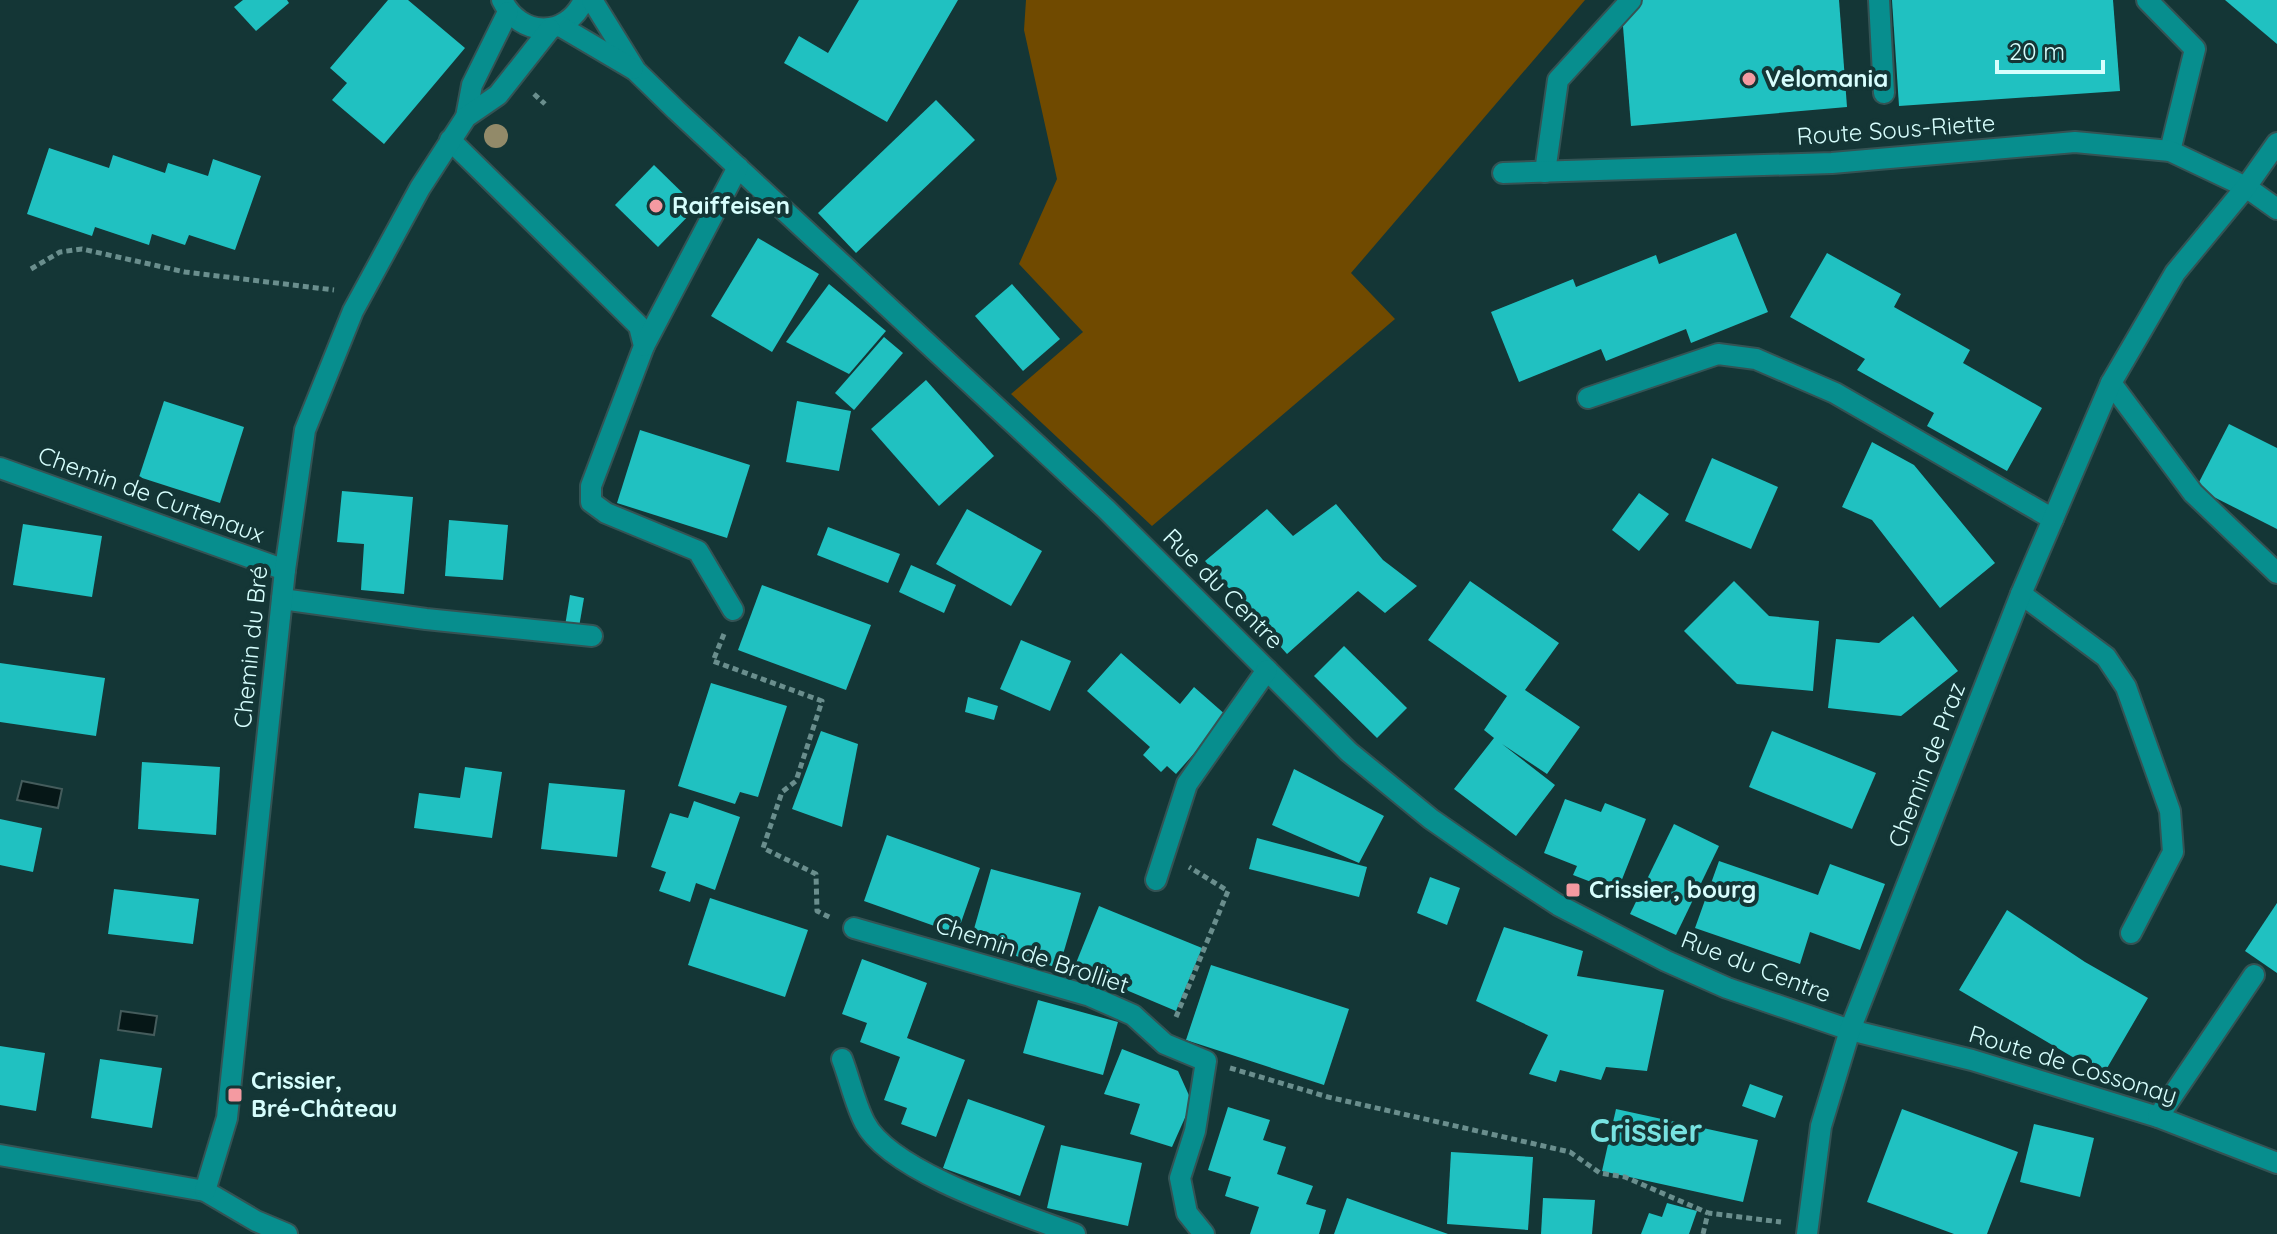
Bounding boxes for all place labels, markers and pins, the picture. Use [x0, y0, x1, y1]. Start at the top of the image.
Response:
place label: Velomania [1765, 63, 1888, 93]
marker: Velomania [1740, 70, 1758, 88]
place label: Raiffeisen [672, 190, 790, 220]
marker: Raiffeisen [647, 197, 665, 215]
place label: Crissier, bourg [1589, 874, 1756, 904]
marker: Crissier, bourg [1564, 881, 1582, 899]
place label: Crissier, Bré-Château [251, 1065, 397, 1123]
marker: Crissier, Bré-Château [226, 1086, 244, 1104]

